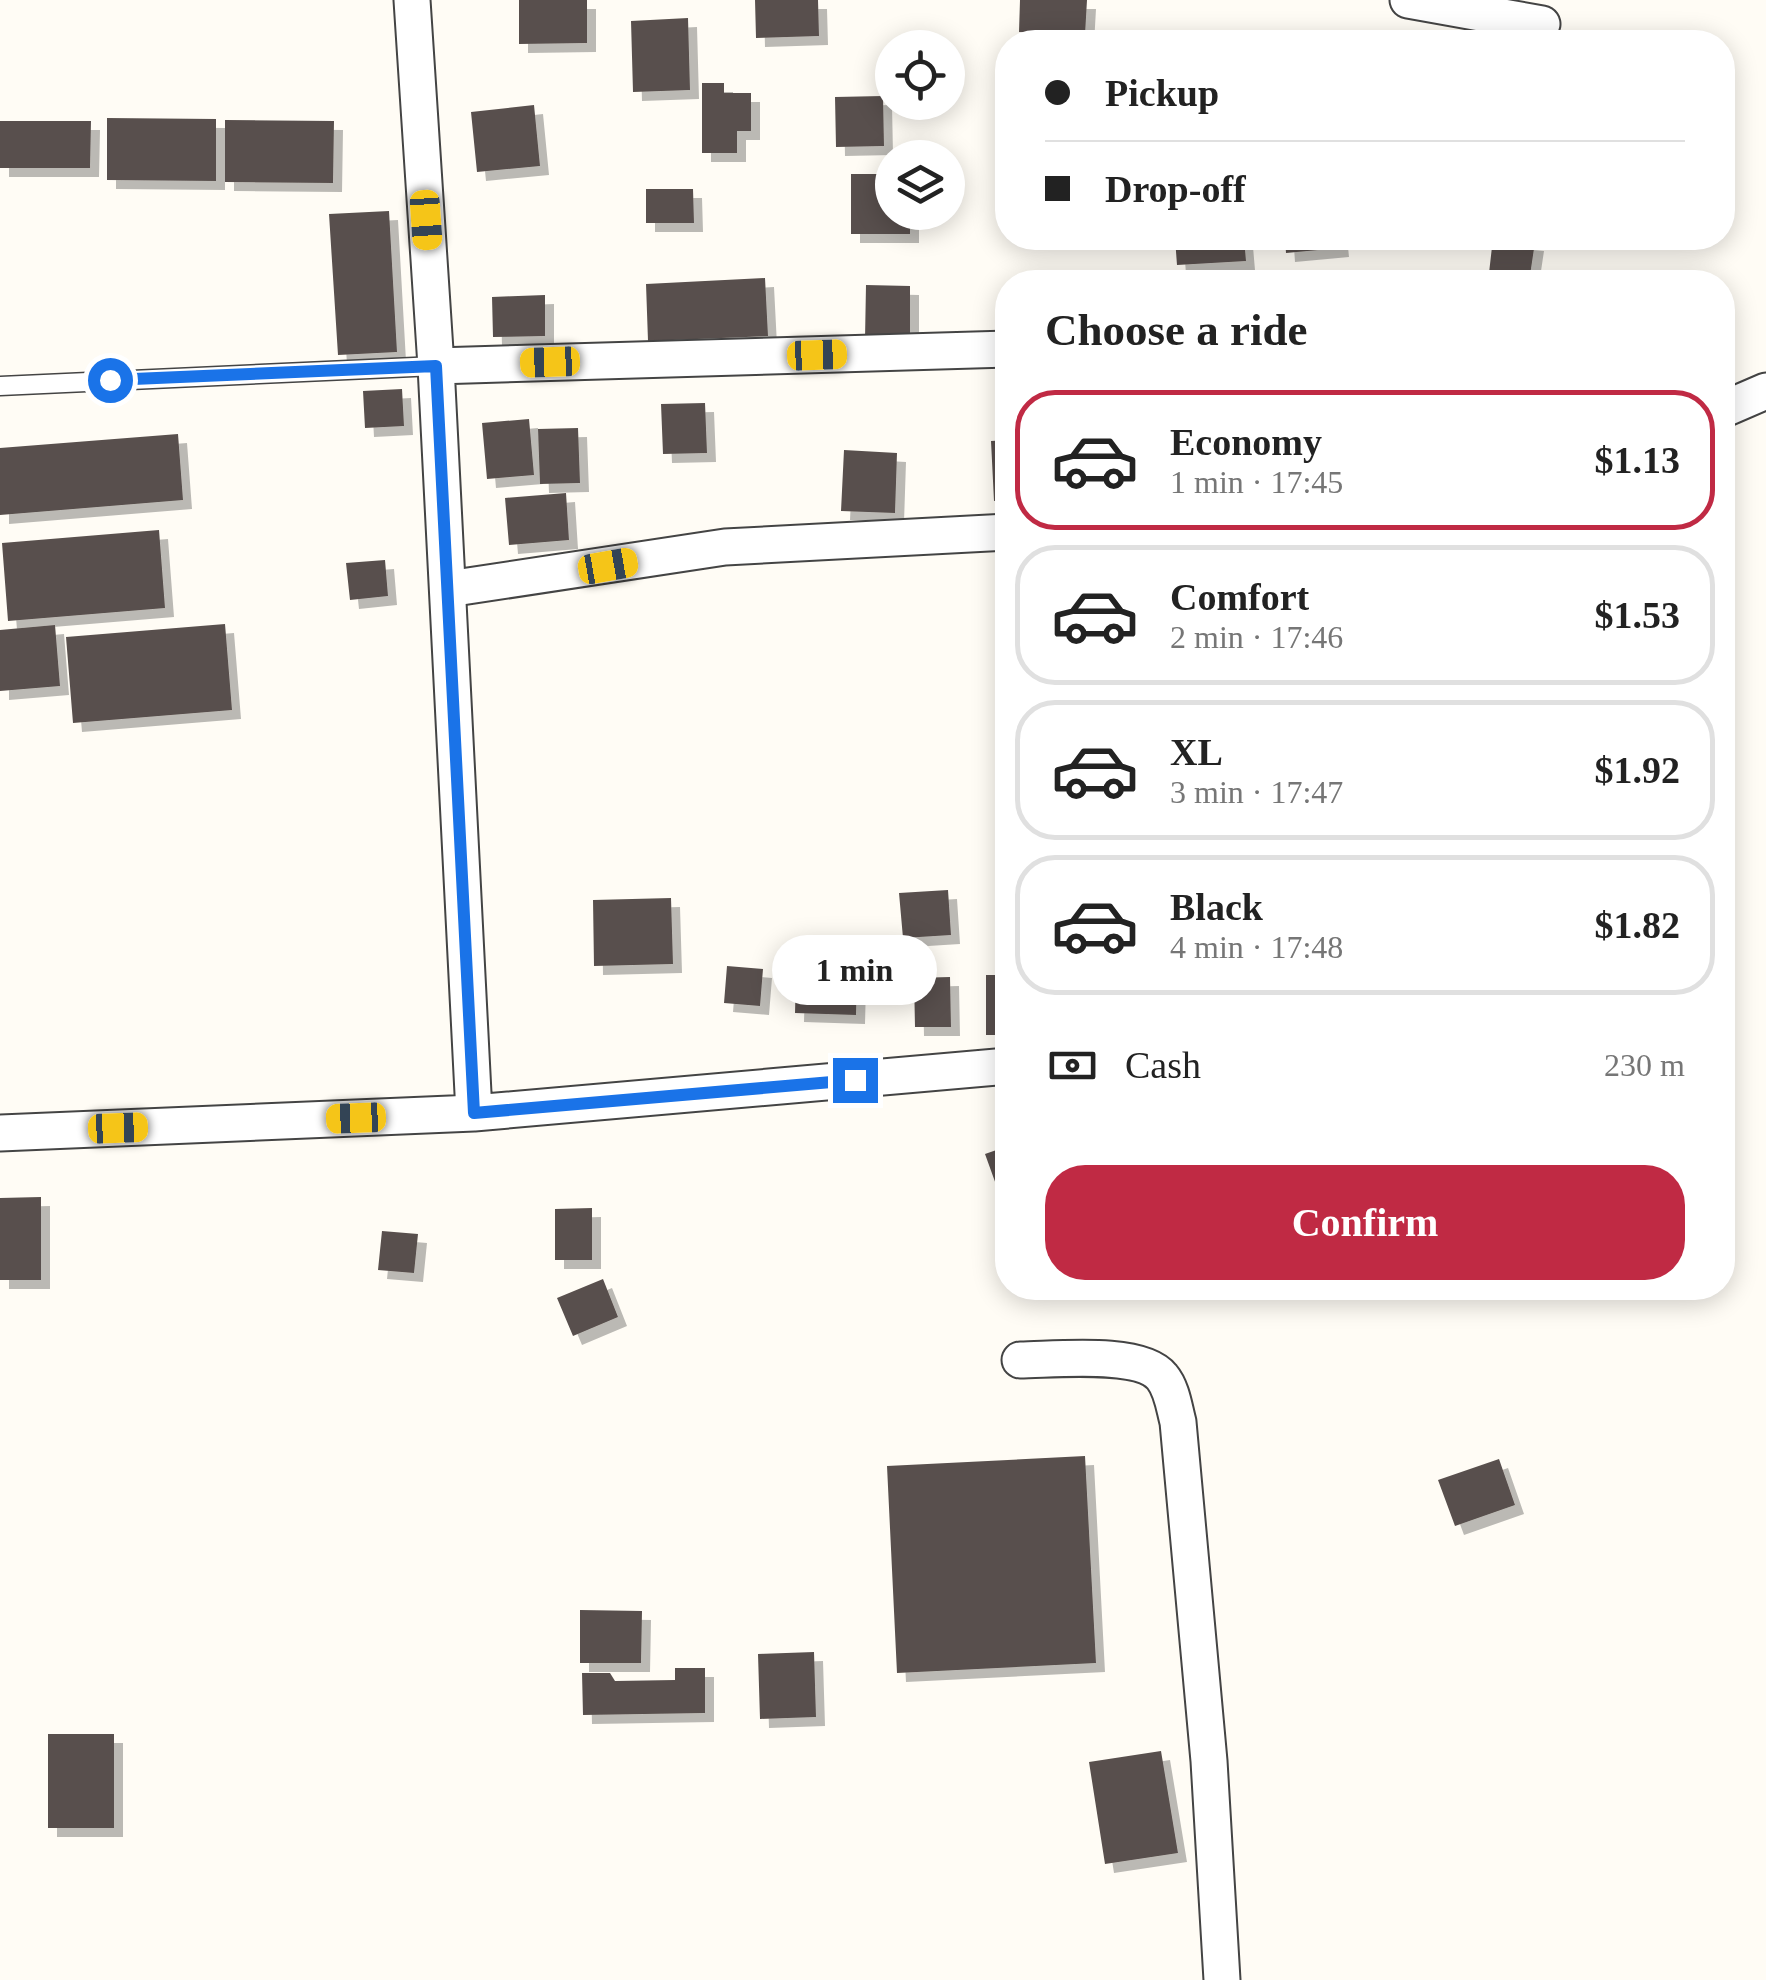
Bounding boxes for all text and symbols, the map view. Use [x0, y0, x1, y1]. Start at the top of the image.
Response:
map controls [875, 30, 965, 230]
button: locate [875, 30, 965, 120]
text: Pickup [1105, 72, 1219, 114]
button: layers [875, 140, 965, 230]
text: Drop-off [1105, 168, 1246, 210]
car [409, 189, 443, 251]
text: Choose a ride [1045, 305, 1308, 355]
car [786, 339, 848, 371]
car [519, 346, 581, 378]
route start [88, 358, 133, 403]
icon: car [1050, 415, 1140, 505]
text: Economy [1170, 421, 1322, 463]
text: $1.13 [1595, 439, 1680, 481]
text: 1 min · 17:45 [1170, 464, 1343, 500]
car [576, 546, 640, 586]
icon: car [1050, 570, 1140, 660]
text: Comfort [1170, 576, 1309, 618]
text: $1.53 [1595, 594, 1680, 636]
text: 2 min · 17:46 [1170, 619, 1343, 655]
icon: car [1050, 725, 1140, 815]
text: XL [1170, 731, 1223, 773]
text: $1.92 [1595, 749, 1680, 791]
text: 3 min · 17:47 [1170, 774, 1343, 810]
icon: car [1050, 880, 1140, 970]
text: Black [1170, 886, 1263, 928]
text: $1.82 [1595, 904, 1680, 946]
text: 4 min · 17:48 [1170, 929, 1343, 965]
callout: 1 min [772, 935, 938, 1005]
text: 1 min [816, 952, 893, 988]
icon: cash [1045, 1038, 1100, 1093]
text: Cash [1125, 1044, 1201, 1086]
text: 230 m [1604, 1047, 1685, 1083]
route end [833, 1058, 878, 1103]
car [325, 1102, 387, 1134]
car [87, 1112, 149, 1144]
button: Confirm [1045, 1165, 1685, 1280]

